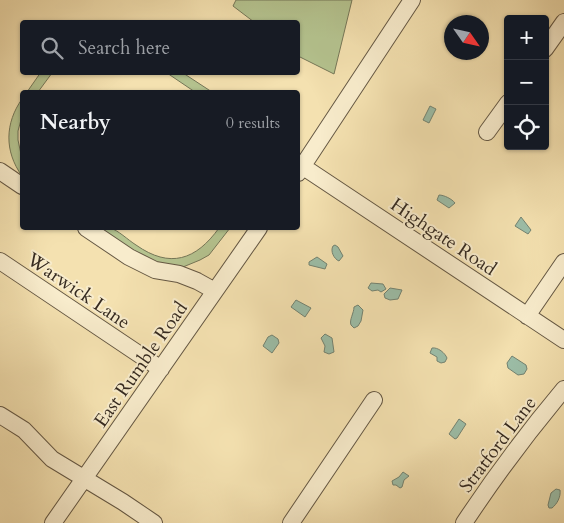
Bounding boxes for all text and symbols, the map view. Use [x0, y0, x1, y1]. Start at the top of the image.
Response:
north arrow [444, 15, 489, 60]
map controls [504, 15, 549, 150]
button: + [504, 15, 549, 60]
search box [20, 20, 300, 75]
icon: search [38, 34, 66, 62]
text: Search here [78, 35, 170, 61]
button: − [504, 60, 549, 105]
button: locate [504, 105, 549, 150]
text: Nearby [40, 108, 111, 137]
text: 0 results [226, 112, 280, 134]
street label: Highgate Road [385, 192, 502, 282]
street label: Warwick Lane [21, 246, 135, 335]
street label: East Rumble Road [88, 297, 194, 432]
street label: Stratford Lane [453, 391, 542, 498]

